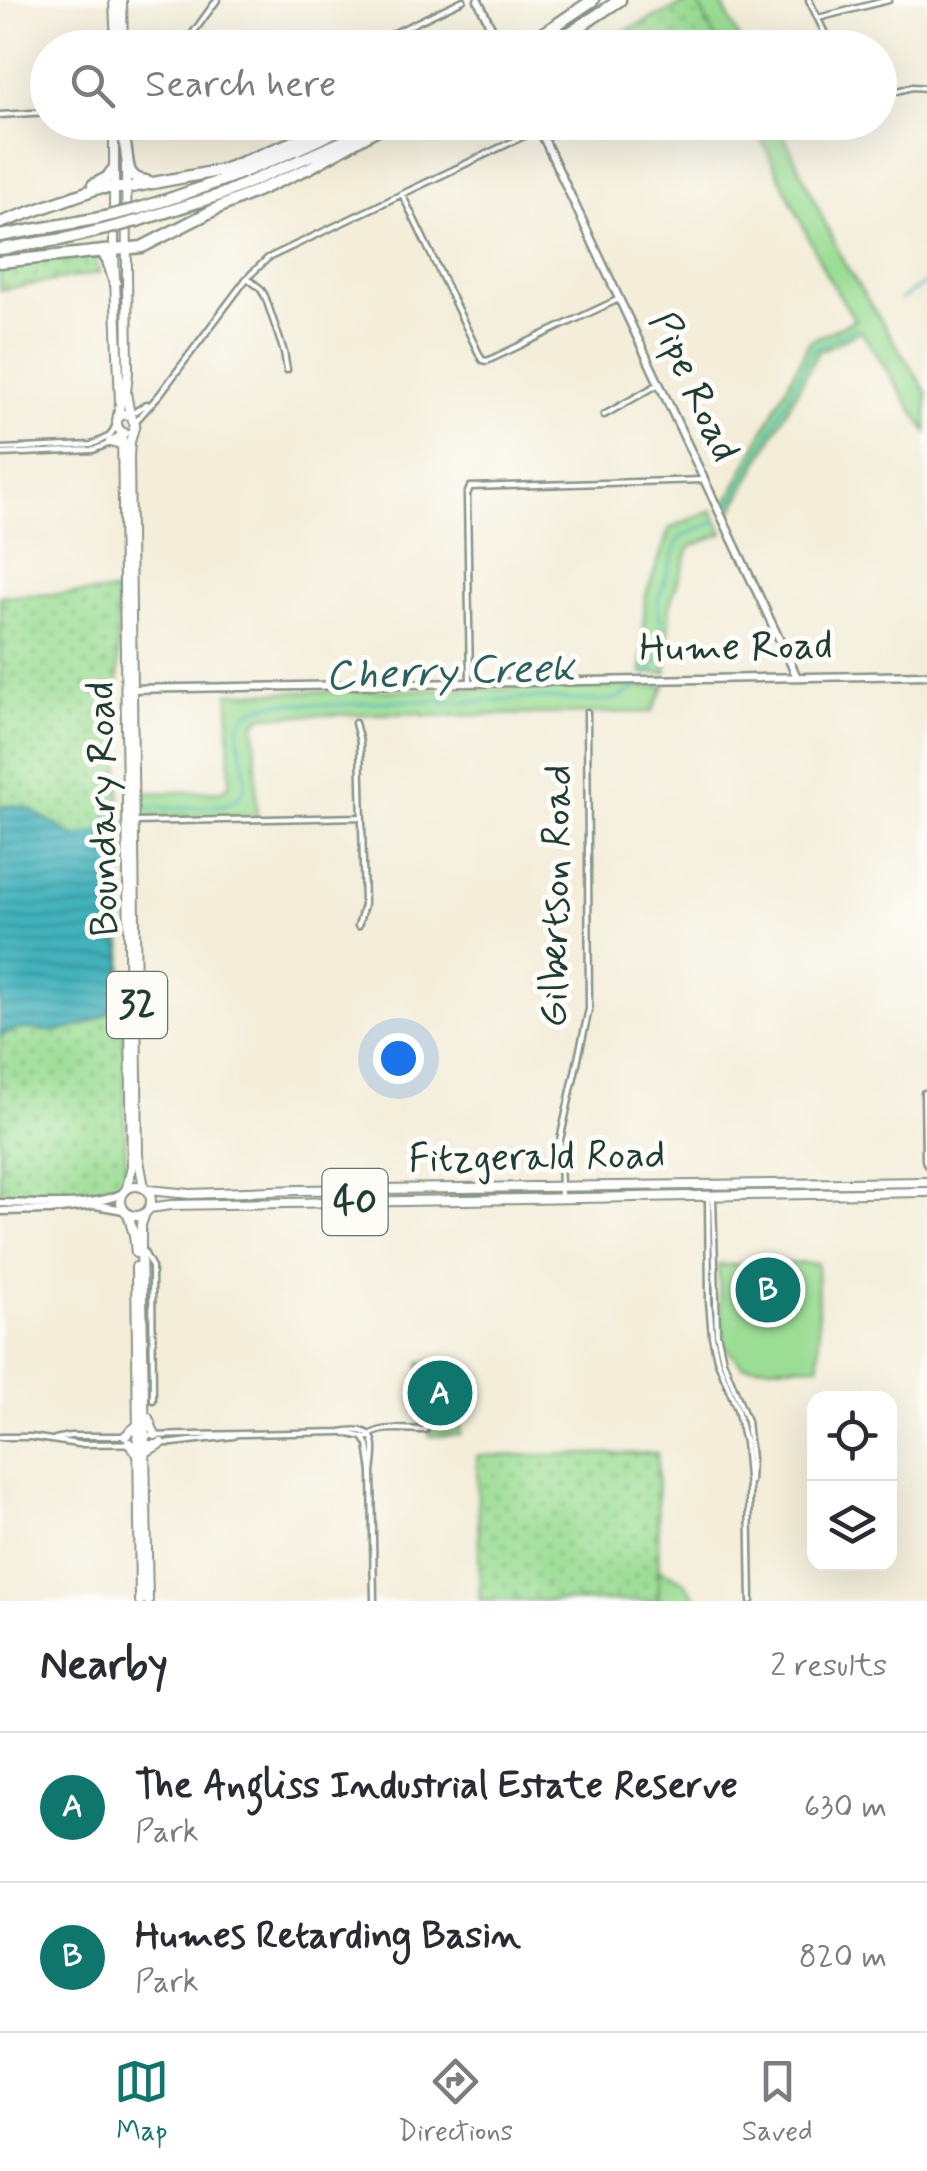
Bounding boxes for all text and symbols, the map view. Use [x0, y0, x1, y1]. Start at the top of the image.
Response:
search box [30, 30, 897, 140]
icon: search [65, 58, 120, 113]
text: Search here [145, 61, 336, 110]
street label: Pipe Road [636, 304, 750, 470]
street label: Hume Road [639, 620, 833, 676]
water label: Cherry Creek [324, 641, 578, 705]
street label: Boundary Road [76, 681, 132, 937]
street label: Gilbertson Road [529, 764, 585, 1028]
road number: 32 [107, 972, 167, 1038]
your location [373, 1033, 424, 1084]
street label: Fitzgerald Road [408, 1130, 666, 1186]
road number: 40 [322, 1169, 388, 1235]
pin: B [736, 1252, 800, 1328]
pin: A [408, 1356, 472, 1430]
map controls [807, 1391, 897, 1571]
button: locate [807, 1391, 897, 1481]
button: layers [807, 1481, 897, 1571]
text: Nearby [40, 1639, 168, 1694]
text: 2 results [770, 1645, 887, 1687]
text: The Angliss Industrial Estate Reserve [135, 1762, 738, 1811]
text: A [62, 1786, 83, 1828]
text: 630 m [804, 1786, 887, 1828]
text: Park [135, 1811, 199, 1853]
text: Humes Retarding Basin [135, 1912, 521, 1961]
text: B [62, 1936, 83, 1978]
text: 820 m [799, 1936, 887, 1978]
text: Park [135, 1961, 199, 2003]
tab: Map [114, 2054, 169, 2151]
tab: Directions [398, 2054, 513, 2151]
tab: Saved [742, 2054, 813, 2151]

